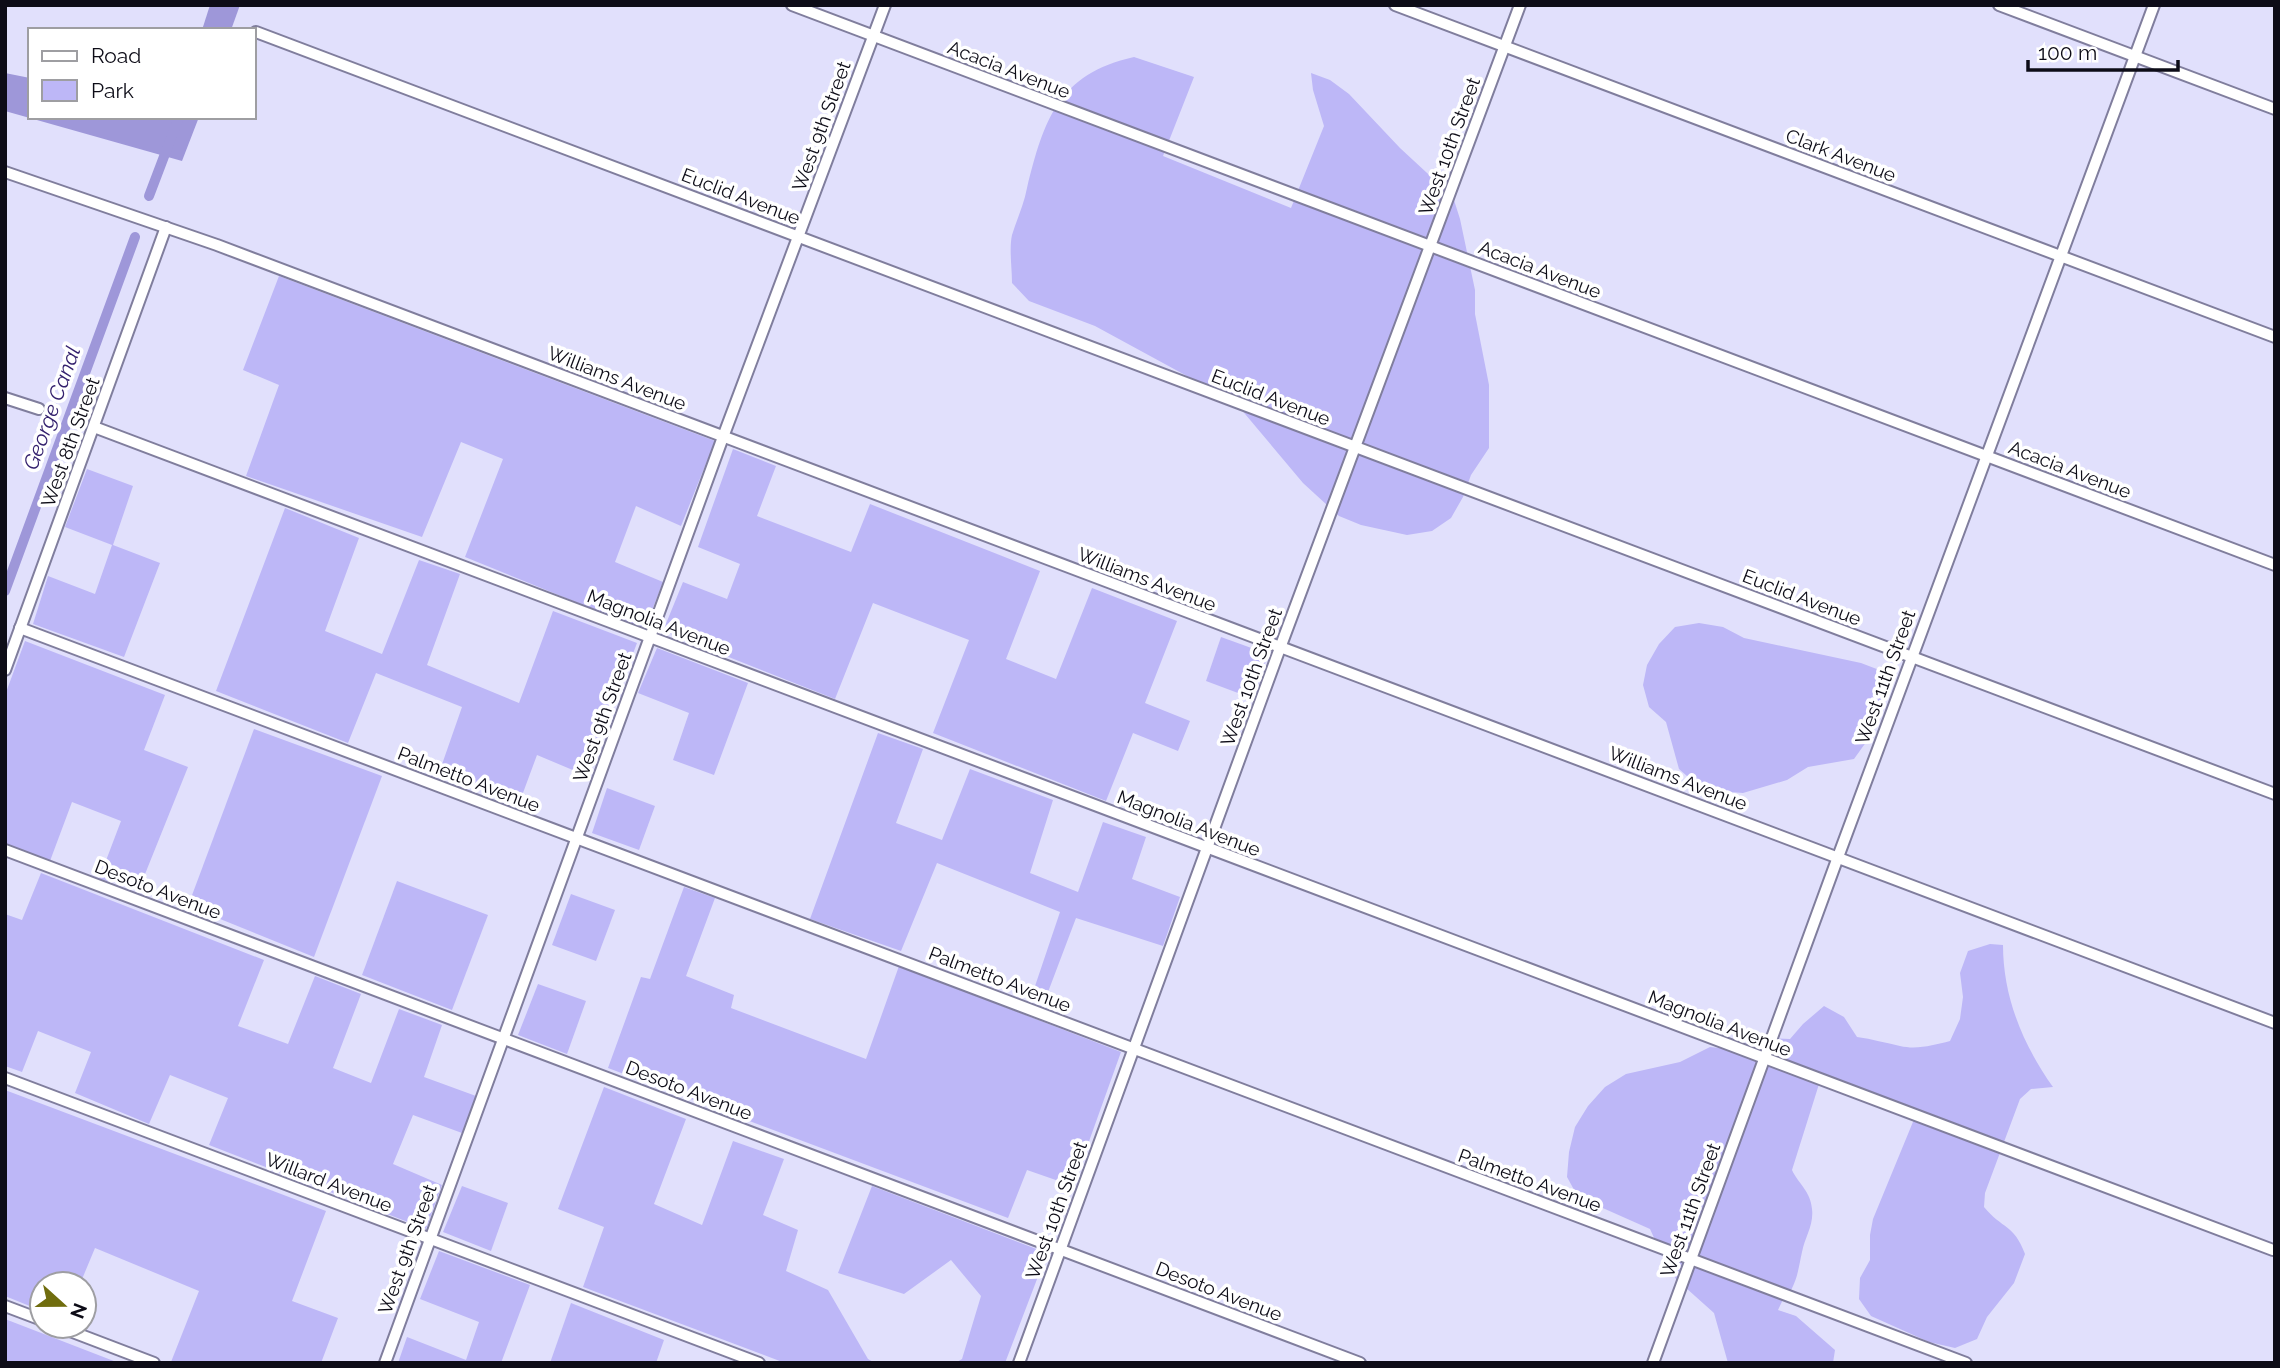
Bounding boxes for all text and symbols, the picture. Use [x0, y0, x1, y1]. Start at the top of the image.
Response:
legend [28, 28, 256, 119]
scale bar [2028, 28, 2178, 72]
street label: Acacia Avenue [945, 36, 1073, 102]
text: 100 m [2038, 40, 2097, 65]
text: Road [91, 43, 141, 68]
street label: West 9th Street [787, 58, 855, 194]
street label: West 10th Street [1414, 74, 1484, 218]
text: Park [91, 78, 134, 103]
street label: Clark Avenue [1783, 124, 1899, 186]
street label: Euclid Avenue [679, 163, 803, 229]
street label: Acacia Avenue [1476, 236, 1604, 302]
street label: Williams Avenue [545, 341, 689, 415]
water label: George Canal [18, 343, 85, 473]
street label: Euclid Avenue [1209, 364, 1333, 430]
street label: West 8th Street [36, 374, 104, 510]
street label: Acacia Avenue [2006, 436, 2134, 502]
street label: Williams Avenue [1075, 542, 1219, 616]
street label: Euclid Avenue [1740, 564, 1864, 630]
street label: Magnolia Avenue [584, 585, 734, 659]
street label: West 10th Street [1216, 605, 1286, 749]
street label: West 11th Street [1850, 606, 1920, 747]
street label: West 9th Street [568, 649, 636, 785]
street label: Williams Avenue [1606, 741, 1750, 815]
street label: Palmetto Avenue [395, 742, 543, 816]
street label: Magnolia Avenue [1114, 786, 1264, 860]
street label: Desoto Avenue [92, 855, 224, 923]
street label: Palmetto Avenue [926, 942, 1074, 1016]
street label: Magnolia Avenue [1645, 986, 1795, 1060]
street label: Desoto Avenue [623, 1056, 755, 1124]
street label: West 10th Street [1021, 1138, 1091, 1282]
street label: West 11th Street [1655, 1139, 1725, 1280]
street label: Palmetto Avenue [1455, 1144, 1605, 1216]
street label: Willard Avenue [263, 1148, 395, 1216]
street label: West 9th Street [373, 1181, 441, 1317]
street label: Desoto Avenue [1153, 1257, 1285, 1325]
north arrow [28, 1270, 98, 1340]
text: N [66, 1300, 92, 1322]

